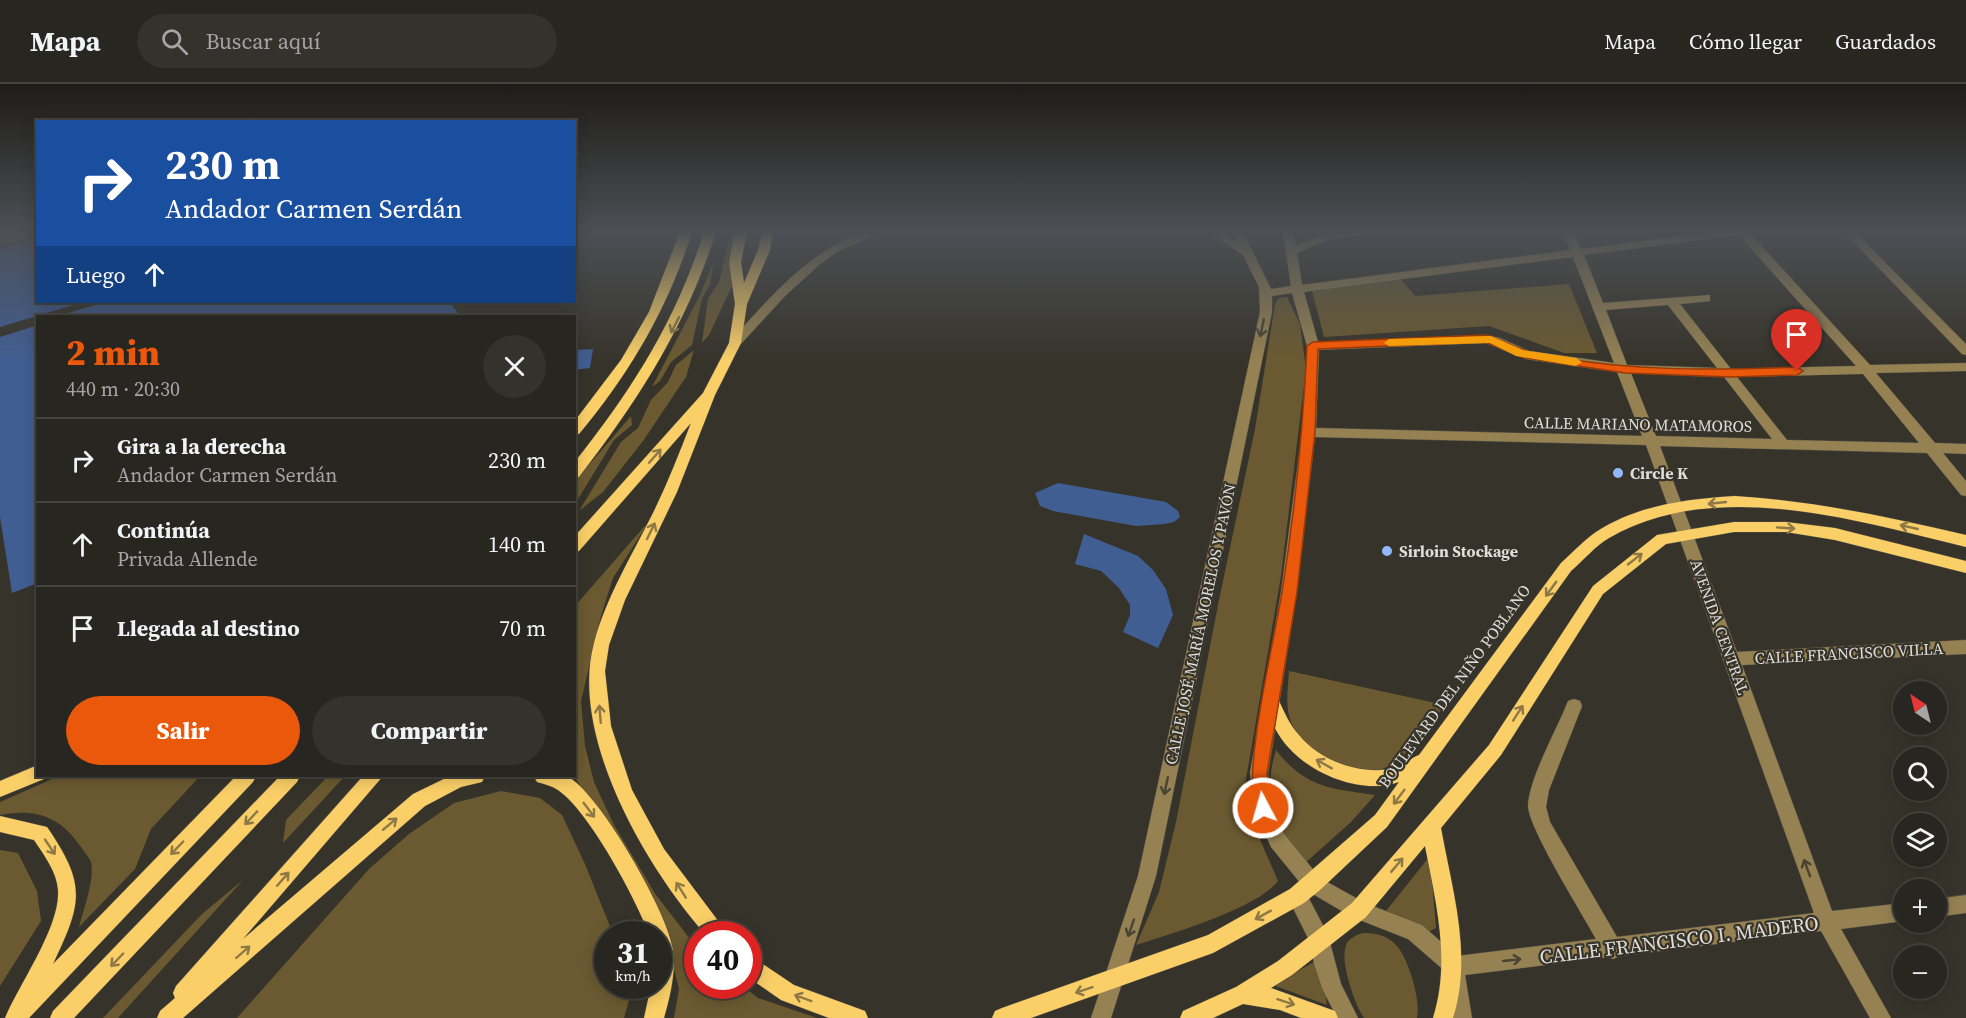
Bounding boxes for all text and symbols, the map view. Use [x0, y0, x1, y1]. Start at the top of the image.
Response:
search box [137, 14, 557, 68]
text: Mapa [30, 22, 101, 60]
icon: search [158, 25, 191, 58]
text: Buscar aquí [206, 26, 321, 56]
text: Mapa [1604, 27, 1656, 56]
text: Cómo llegar [1689, 27, 1802, 56]
text: Guardados [1835, 27, 1936, 56]
text: 230 m [165, 135, 280, 193]
icon: right [66, 144, 144, 222]
text: Andador Carmen Serdán [165, 190, 463, 227]
icon: ahead [138, 258, 171, 291]
text: Luego [66, 260, 126, 290]
pin [1771, 309, 1822, 371]
one-way arrow [669, 316, 680, 334]
one-way arrow [1256, 317, 1267, 337]
icon: arrive [1780, 318, 1813, 351]
text: 2 min [66, 328, 160, 377]
button: close [483, 335, 546, 398]
text: 440 m · 20:30 [66, 375, 180, 403]
street label: CALLE MARIANO MATAMOROS [1524, 411, 1752, 437]
text: Gira a la derecha [117, 431, 286, 461]
icon: right [66, 444, 99, 477]
text: 230 m [488, 445, 546, 475]
one-way arrow [648, 449, 662, 464]
text: Andador Carmen Serdán [117, 461, 337, 489]
place label: Circle K [1630, 462, 1689, 484]
marker: Circle K [1611, 466, 1625, 480]
street label: CALLE JOSÉ MARÍA MORELOS Y PAVÓN [1159, 481, 1241, 767]
one-way arrow [1707, 498, 1727, 509]
text: Continúa [117, 515, 210, 545]
one-way arrow [1900, 521, 1919, 533]
one-way arrow [646, 522, 658, 540]
one-way arrow [1776, 523, 1796, 534]
icon: ahead [66, 528, 99, 561]
text: 140 m [488, 529, 546, 559]
place label: Sirloin Stockage [1399, 540, 1518, 562]
marker: Sirloin Stockage [1380, 544, 1394, 558]
text: Privada Allende [117, 545, 258, 573]
one-way arrow [1627, 553, 1643, 566]
street label: AVENIDA CENTRAL [1685, 556, 1755, 698]
street label: BOULEVARD DEL NIÑO POBLANO [1373, 580, 1535, 792]
one-way arrow [1545, 580, 1557, 596]
icon: arrive [66, 612, 99, 645]
text: Llegada al destino [117, 613, 300, 643]
text: 70 m [499, 613, 546, 643]
street label: CALLE FRANCISCO VILLA [1754, 637, 1944, 669]
north arrow [1893, 681, 1947, 735]
map controls [1893, 681, 1947, 999]
button: Salir [66, 696, 300, 765]
button: Compartir [312, 696, 546, 765]
one-way arrow [594, 705, 605, 725]
one-way arrow [1512, 705, 1525, 722]
button: search [1893, 747, 1947, 801]
one-way arrow [1316, 758, 1333, 770]
one-way arrow [1160, 776, 1172, 795]
position arrow [1231, 776, 1295, 840]
one-way arrow [1393, 789, 1405, 805]
one-way arrow [582, 801, 595, 817]
one-way arrow [244, 810, 258, 825]
button: layers [1893, 813, 1947, 867]
one-way arrow [382, 817, 397, 831]
one-way arrow [43, 839, 56, 856]
one-way arrow [171, 840, 185, 855]
one-way arrow [1390, 857, 1403, 873]
one-way arrow [1801, 859, 1812, 877]
one-way arrow [276, 872, 290, 887]
button: + [1893, 879, 1947, 933]
one-way arrow [675, 881, 688, 898]
street label: CALLE FRANCISCO I. MADERO [1538, 909, 1820, 971]
one-way arrow [1255, 910, 1273, 921]
one-way arrow [1124, 918, 1135, 937]
speed limit sign: 40 [684, 921, 762, 999]
text: 31 [617, 932, 649, 973]
one-way arrow [235, 945, 250, 959]
button: − [1893, 945, 1947, 999]
one-way arrow [109, 952, 124, 967]
one-way arrow [1501, 954, 1521, 965]
text: km/h [615, 965, 651, 986]
one-way arrow [1075, 985, 1094, 996]
one-way arrow [794, 992, 813, 1003]
one-way arrow [1276, 998, 1295, 1009]

